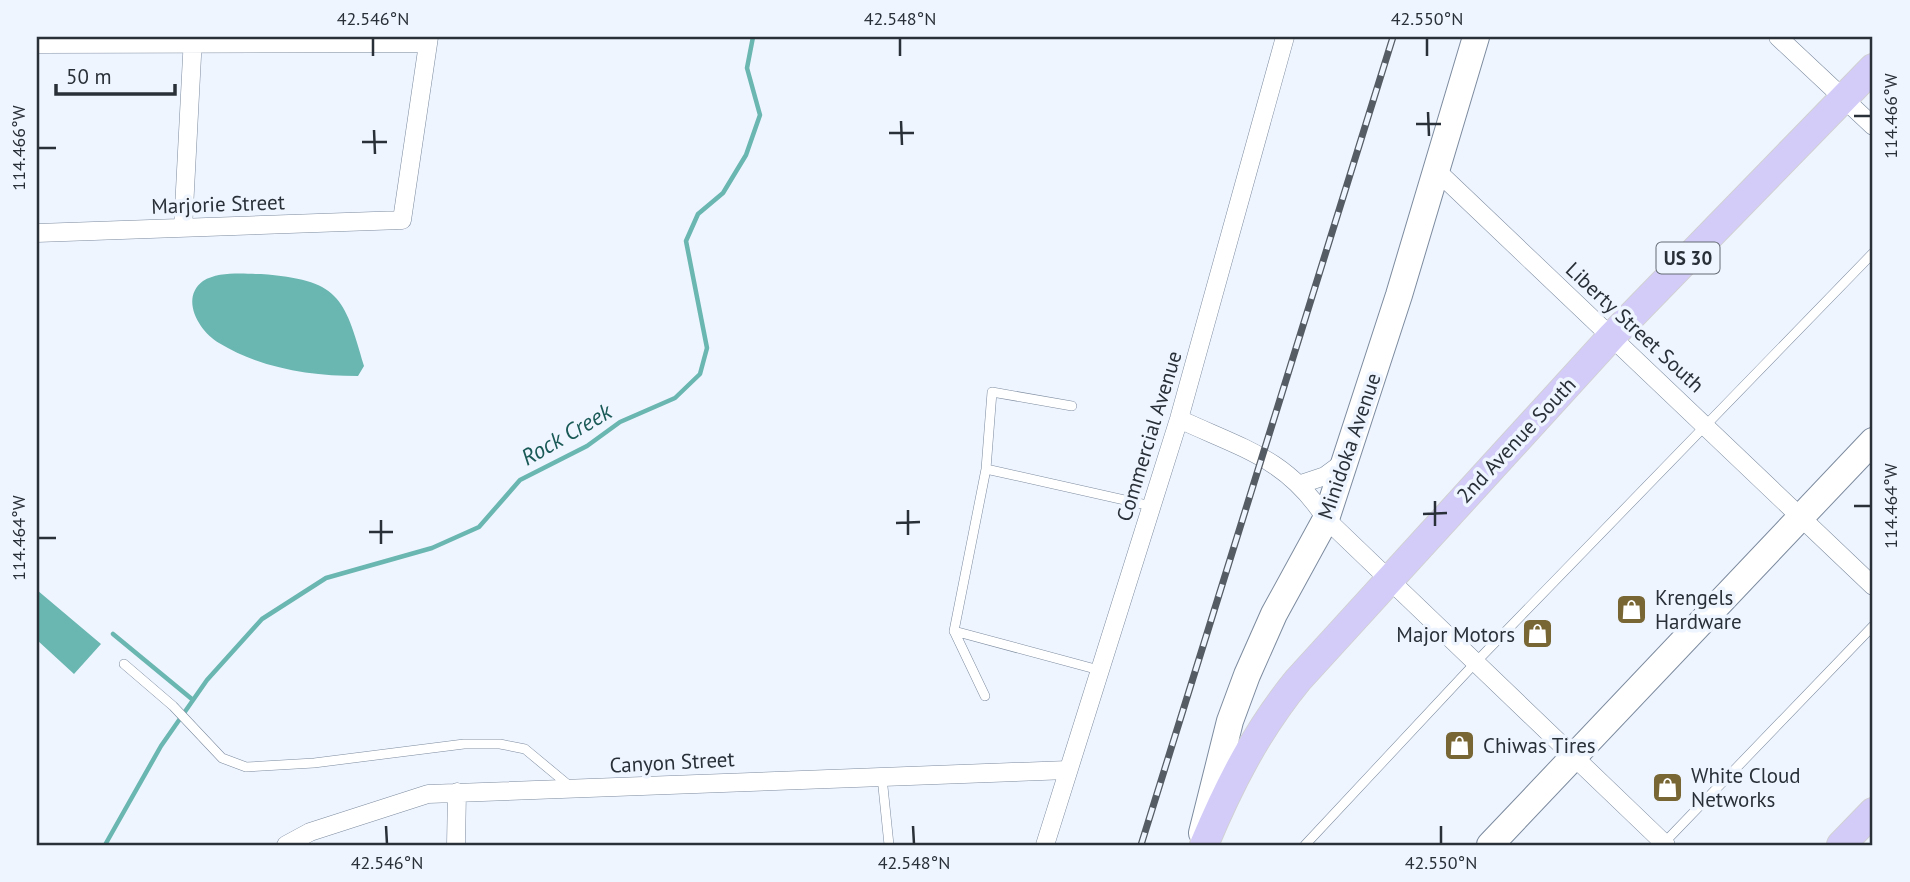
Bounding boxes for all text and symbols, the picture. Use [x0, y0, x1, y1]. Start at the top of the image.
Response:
text: 42.546°N [337, 7, 409, 30]
text: 42.548°N [864, 7, 936, 30]
text: 42.550°N [1391, 7, 1463, 30]
scale bar [56, 52, 175, 96]
text: 50 m [66, 63, 112, 90]
text: 114.466°W [1879, 73, 1902, 159]
text: 114.466°W [7, 105, 30, 191]
street label: Marjorie Street [151, 188, 285, 220]
road number: US 30 [1656, 242, 1720, 274]
street label: Liberty Street South [1560, 256, 1710, 398]
street label: Commercial Avenue [1110, 348, 1188, 524]
street label: Minidoka Avenue [1311, 369, 1387, 523]
street label: 2nd Avenue South [1451, 371, 1581, 509]
water label: Rock Creek [515, 396, 618, 472]
text: 114.464°W [1879, 463, 1902, 549]
text: 114.464°W [7, 495, 30, 581]
place label: Krengels Hardware [1655, 584, 1742, 635]
shop icon: Krengels Hardware [1615, 592, 1649, 626]
shop icon: Major Motors [1521, 617, 1555, 651]
place label: Major Motors [1396, 621, 1515, 648]
shop icon: Chiwas Tires [1443, 728, 1477, 762]
place label: Chiwas Tires [1483, 732, 1596, 759]
street label: Canyon Street [609, 745, 735, 779]
place label: White Cloud Networks [1691, 762, 1801, 813]
shop icon: White Cloud Networks [1651, 770, 1685, 804]
text: 42.546°N [351, 851, 423, 874]
text: 42.548°N [878, 851, 950, 874]
text: 42.550°N [1405, 851, 1477, 874]

